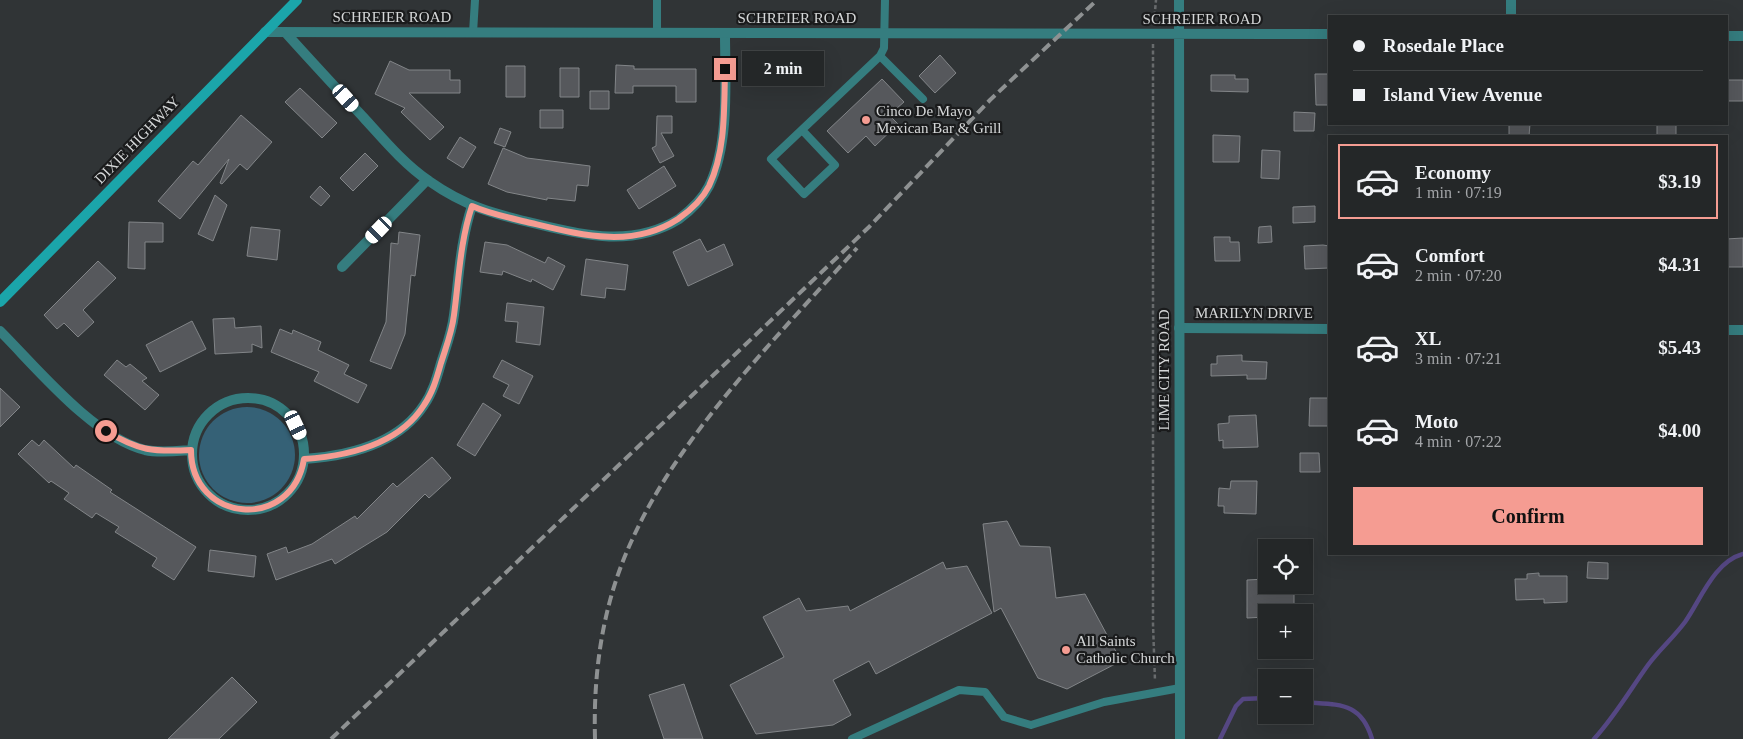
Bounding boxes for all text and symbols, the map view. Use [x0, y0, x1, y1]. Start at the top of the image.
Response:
street label: SCHREIER ROAD [333, 9, 452, 25]
street label: SCHREIER ROAD [738, 10, 857, 26]
street label: SCHREIER ROAD [1143, 11, 1262, 27]
text: Rosedale Place [1383, 35, 1504, 56]
callout: 2 min [742, 52, 825, 86]
route end [714, 58, 736, 80]
text: 2 min [764, 60, 802, 77]
car [330, 82, 361, 114]
text: Island View Avenue [1383, 84, 1542, 105]
street label: DIXIE HIGHWAY [91, 93, 183, 187]
place label: Cinco De Mayo Mexican Bar & Grill [876, 103, 1001, 136]
marker: Cinco De Mayo Mexican Bar & Grill [860, 114, 872, 126]
icon: car [1355, 159, 1400, 204]
text: Economy [1415, 162, 1491, 183]
text: $3.19 [1658, 171, 1701, 192]
text: 1 min · 07:19 [1415, 184, 1502, 201]
car [363, 214, 394, 246]
icon: car [1355, 242, 1400, 287]
text: Comfort [1415, 245, 1485, 266]
text: $4.31 [1658, 254, 1701, 275]
text: 2 min · 07:20 [1415, 267, 1502, 284]
street label: MARILYN DRIVE [1195, 305, 1313, 321]
street label: LIME CITY ROAD [1156, 309, 1172, 431]
icon: car [1355, 325, 1400, 370]
text: XL [1415, 328, 1441, 349]
text: $5.43 [1658, 337, 1701, 358]
text: 3 min · 07:21 [1415, 350, 1502, 367]
car [282, 408, 309, 442]
icon: car [1355, 408, 1400, 453]
text: Moto [1415, 411, 1458, 432]
route start [95, 420, 117, 442]
text: $4.00 [1658, 420, 1701, 441]
text: 4 min · 07:22 [1415, 433, 1502, 450]
button: Confirm [1353, 487, 1703, 545]
map controls [1258, 539, 1313, 724]
button: locate [1258, 539, 1313, 594]
button: + [1258, 604, 1313, 659]
place label: All Saints Catholic Church [1076, 633, 1175, 666]
marker: All Saints Catholic Church [1060, 644, 1072, 656]
button: − [1258, 669, 1313, 724]

